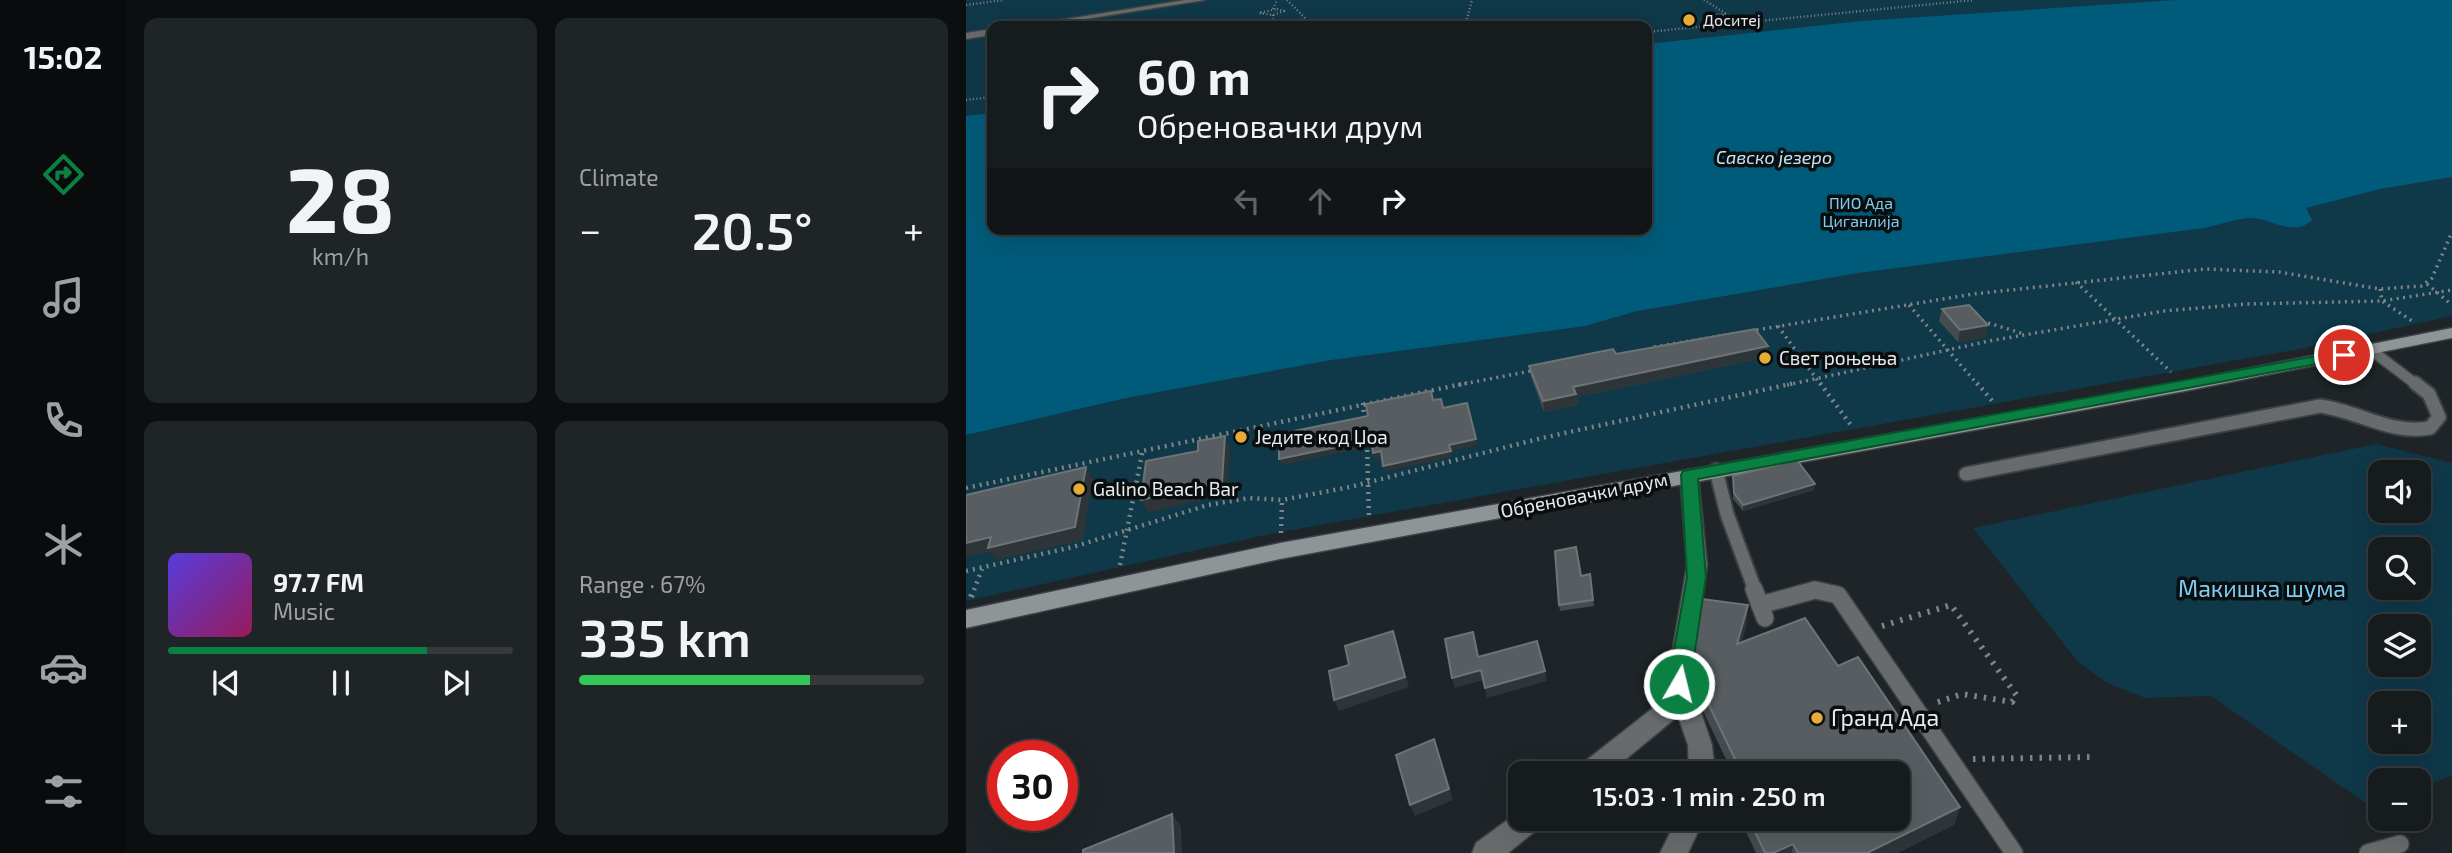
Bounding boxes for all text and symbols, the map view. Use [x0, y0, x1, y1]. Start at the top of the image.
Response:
place label: Доситеј [1703, 10, 1761, 30]
marker: Доситеј [1681, 12, 1697, 28]
text: 15:02 [24, 37, 102, 75]
text: 60 m [1137, 46, 1251, 105]
icon: right [1022, 49, 1113, 140]
text: Обреновачки друм [1137, 106, 1423, 144]
text: 28 [286, 142, 395, 251]
water label: Савско језеро [1716, 146, 1832, 168]
icon: directions [39, 150, 88, 199]
text: Climate [579, 163, 659, 191]
icon: left [1228, 182, 1266, 220]
icon: ahead [1301, 182, 1339, 220]
icon: right [1374, 182, 1412, 220]
park label: ПИО Ада Циганлија [1822, 193, 1900, 231]
text: 20.5° [692, 198, 813, 260]
text: − [579, 206, 601, 252]
text: + [903, 206, 924, 252]
text: km/h [312, 242, 369, 270]
icon: music [39, 273, 88, 322]
pin [2314, 325, 2374, 385]
icon: arrive [2325, 336, 2363, 374]
place label: Свет роњења [1779, 346, 1897, 369]
marker: Свет роњења [1757, 350, 1773, 366]
icon: phone [39, 396, 88, 445]
place label: Једите код Џоа [1255, 425, 1388, 448]
marker: Једите код Џоа [1233, 429, 1249, 445]
map controls [2368, 460, 2431, 831]
button: sound [2368, 460, 2431, 523]
street label: Обреновачки друм [1498, 467, 1670, 523]
place label: Galino Beach Bar [1093, 477, 1239, 500]
marker: Galino Beach Bar [1071, 481, 1087, 497]
icon: climate [39, 520, 88, 569]
button: search [2368, 537, 2431, 600]
text: 97.7 FM [273, 566, 364, 597]
text: Range · 67% [579, 570, 705, 598]
park label: Макишка шума [2178, 574, 2346, 603]
text: Music [273, 597, 335, 625]
text: 335 km [579, 605, 751, 667]
button: layers [2368, 614, 2431, 677]
icon: car [39, 643, 88, 692]
position arrow [1642, 647, 1716, 721]
icon: previous [207, 664, 245, 702]
icon: pause [322, 664, 360, 702]
icon: next [437, 664, 475, 702]
button: + [2368, 691, 2431, 754]
place label: Гранд Ада [1831, 703, 1939, 731]
marker: Гранд Ада [1809, 710, 1825, 726]
speed limit sign: 30 [987, 740, 1078, 831]
icon: filters [39, 767, 88, 816]
button: − [2368, 768, 2431, 831]
text: 15:03 · 1 min · 250 m [1592, 780, 1826, 811]

